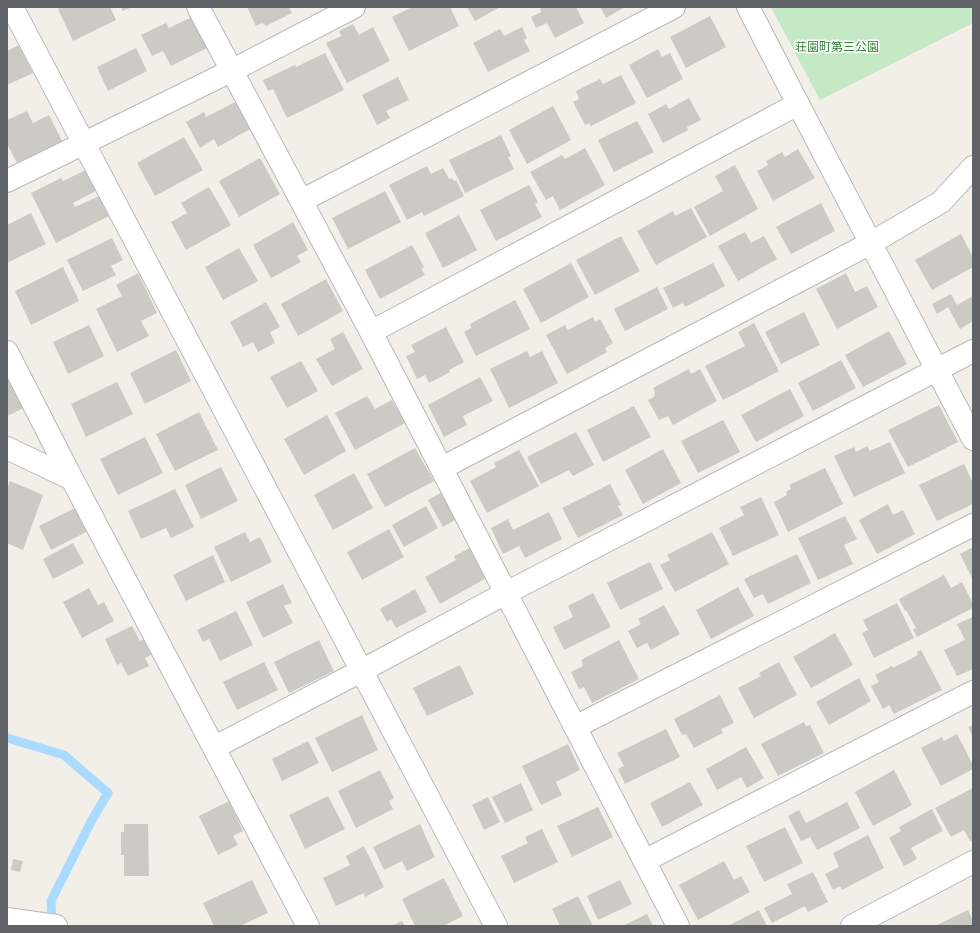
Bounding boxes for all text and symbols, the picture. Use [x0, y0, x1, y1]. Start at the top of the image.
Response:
park label: 荘園町第三公園 [795, 39, 879, 54]

